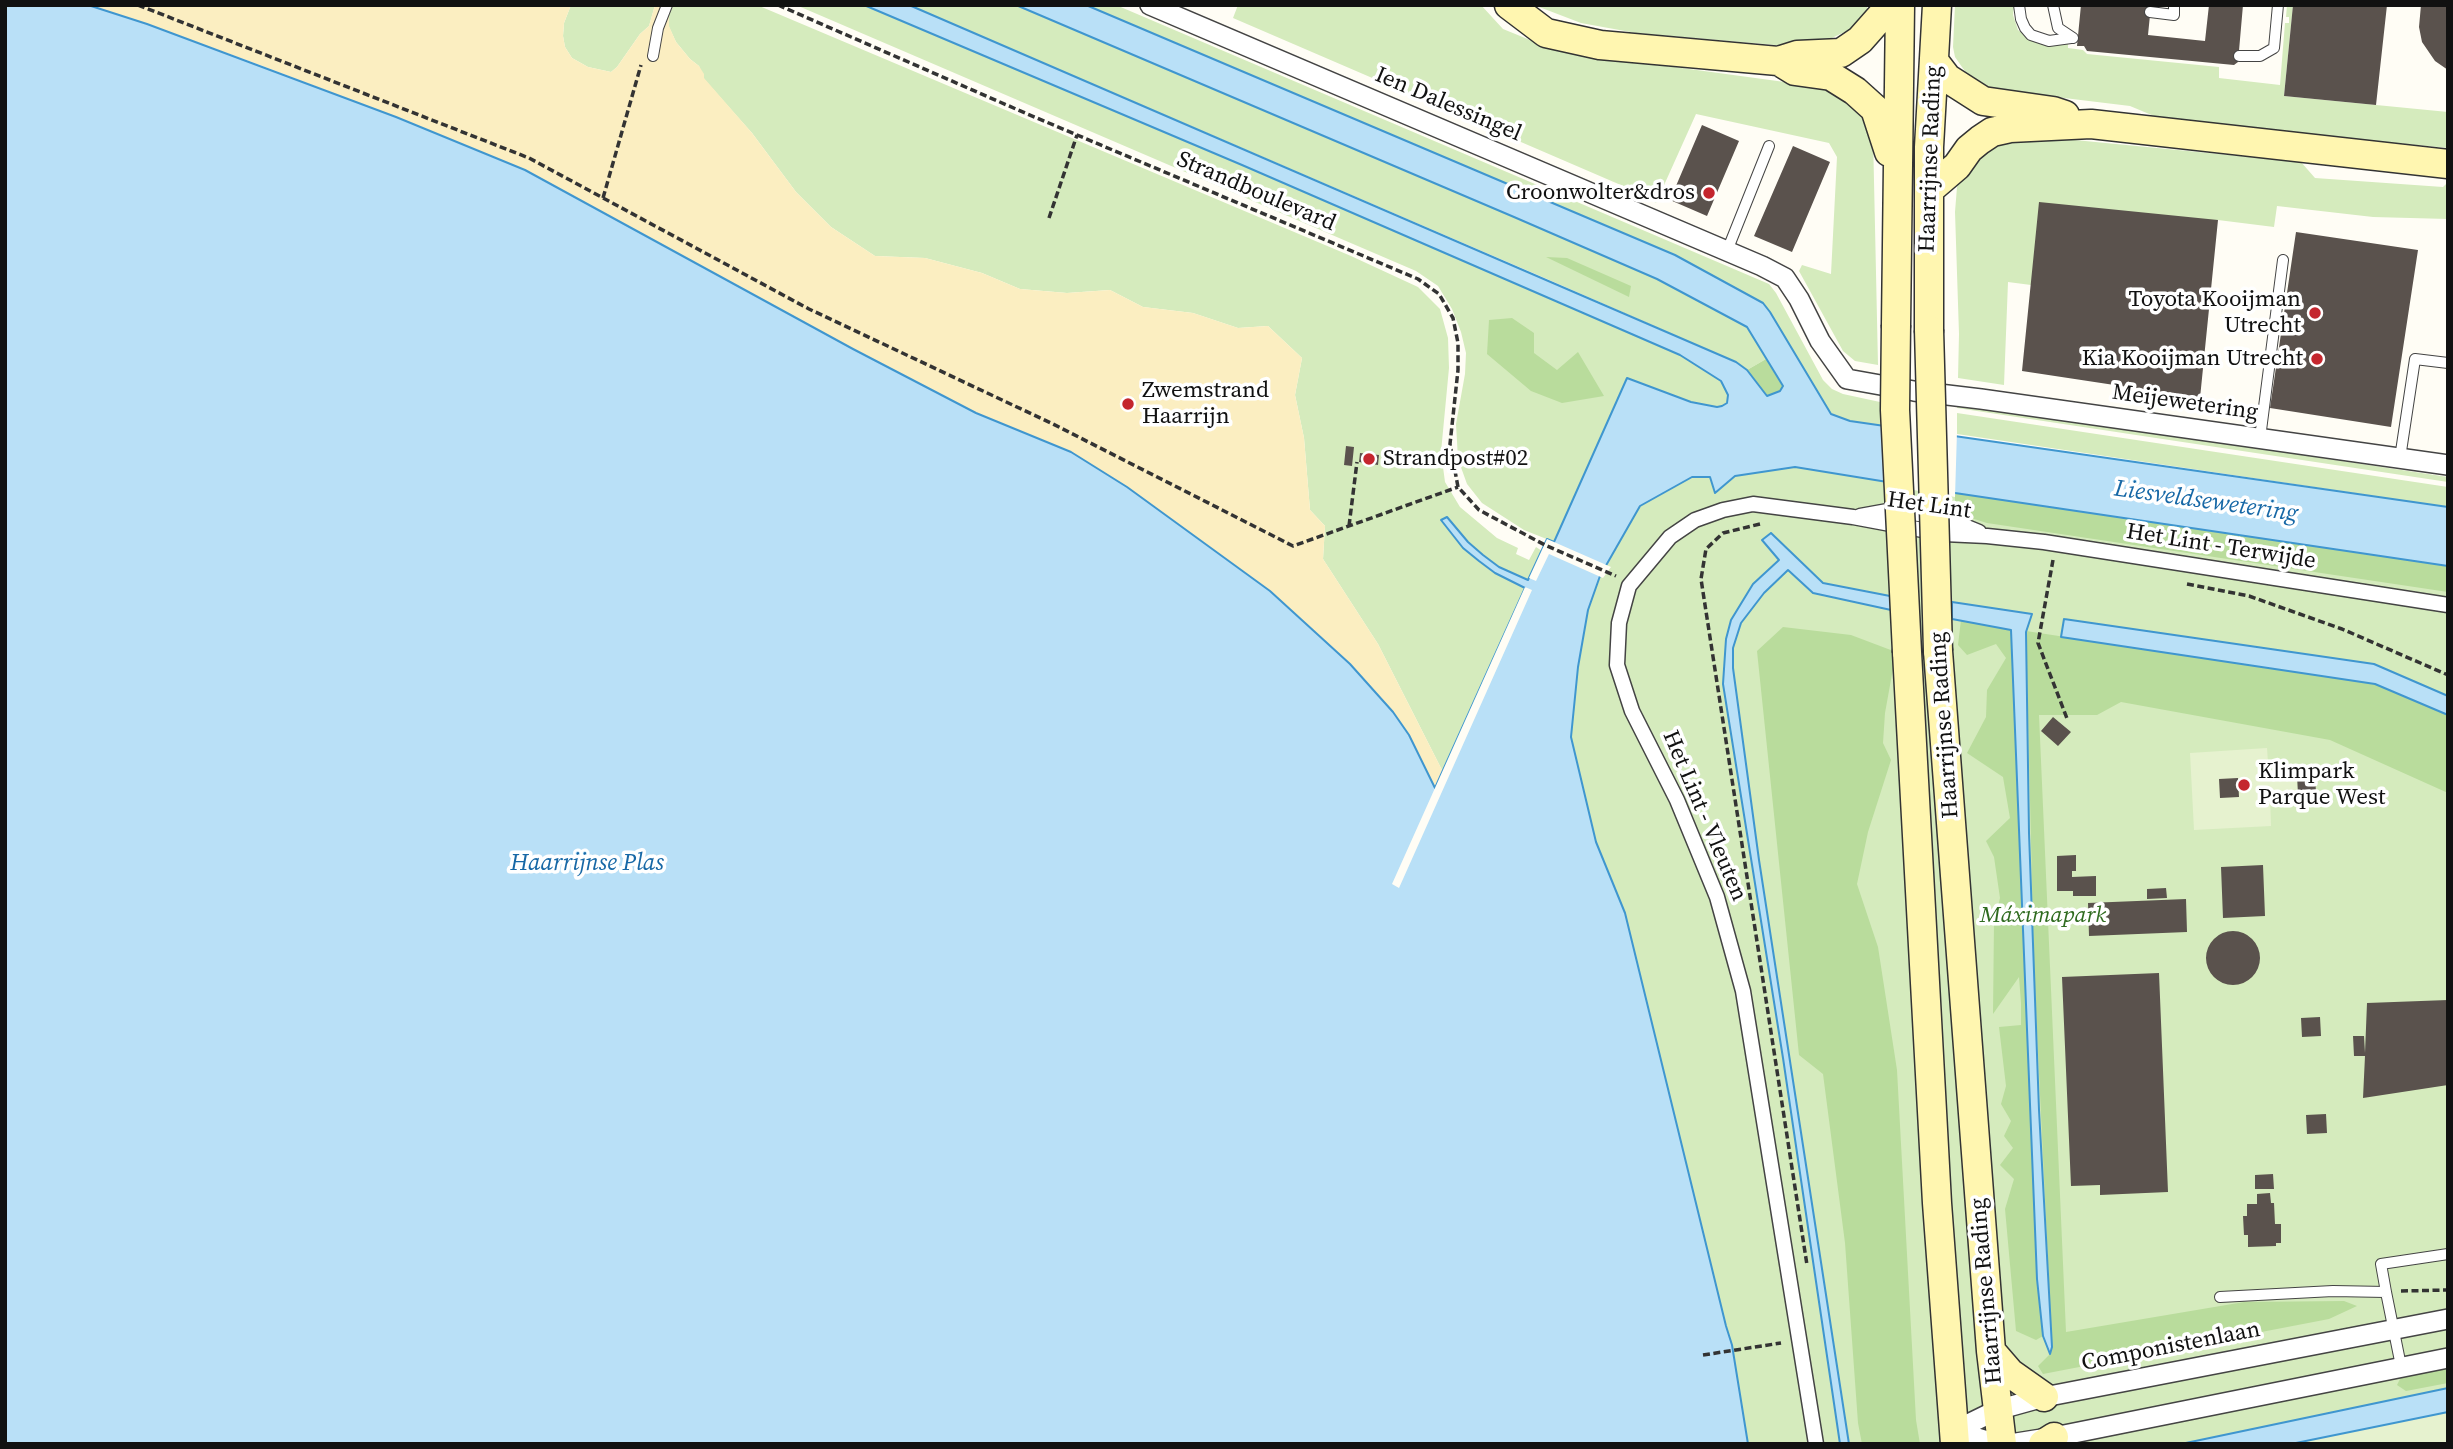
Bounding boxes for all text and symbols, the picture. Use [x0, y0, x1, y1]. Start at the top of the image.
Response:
street label: Ien Dalessingel [1371, 62, 1525, 148]
street label: Haarrijnse Rading [1914, 65, 1948, 253]
street label: Strandboulevard [1172, 146, 1340, 238]
place label: Croonwolter&dros [1506, 179, 1695, 207]
marker: Croonwolter&dros [1701, 185, 1717, 201]
place label: Toyota Kooijman Utrecht [2128, 286, 2301, 340]
marker: Toyota Kooijman Utrecht [2307, 305, 2323, 321]
place label: Kia Kooijman Utrecht [2082, 345, 2303, 373]
marker: Kia Kooijman Utrecht [2309, 351, 2325, 367]
place label: Zwemstrand Haarrijn [1142, 377, 1269, 431]
street label: Meijewetering [2110, 379, 2260, 427]
marker: Zwemstrand Haarrijn [1120, 396, 1136, 412]
place label: Strandpost#02 [1383, 445, 1528, 473]
marker: Strandpost#02 [1361, 451, 1377, 467]
water label: Liesveldsewetering [2112, 475, 2300, 529]
street label: Het Lint [1885, 486, 1973, 526]
street label: Het Lint - Terwijde [2124, 518, 2318, 576]
street label: Haarrijnse Rading [1925, 631, 1965, 819]
street label: Het Lint - Vleuten [1656, 727, 1752, 905]
place label: Klimpark Parque West [2258, 758, 2385, 812]
marker: Klimpark Parque West [2236, 777, 2252, 793]
water label: Haarrijnse Plas [510, 850, 664, 878]
park label: Máximapark [1980, 902, 2106, 930]
street label: Haarrijnse Rading [1965, 1197, 2009, 1385]
street label: Componistenlaan [2079, 1316, 2263, 1378]

